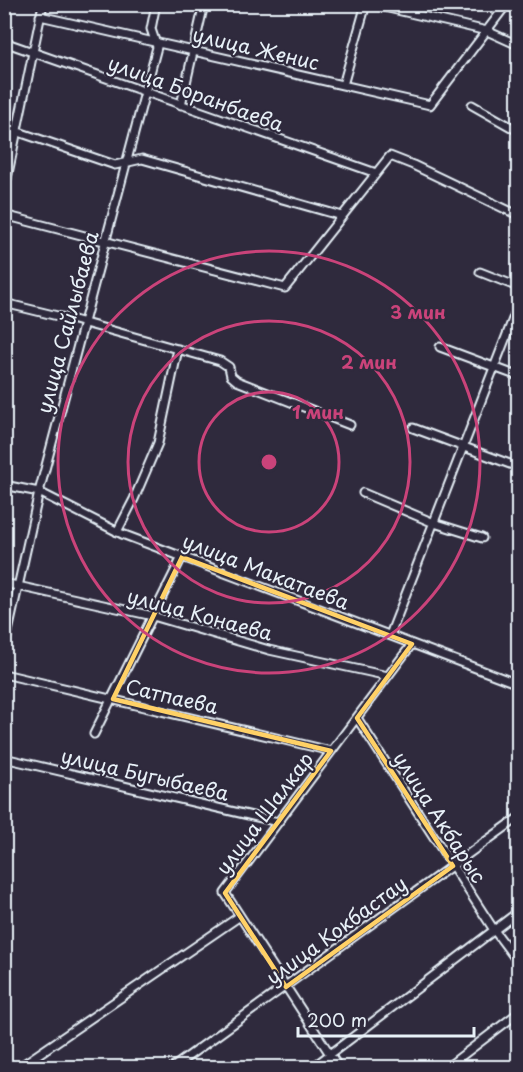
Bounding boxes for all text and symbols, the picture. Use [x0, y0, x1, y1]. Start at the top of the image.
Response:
street label: улица Женис [190, 19, 322, 77]
street label: улица Боранбаева [104, 47, 289, 139]
street label: улица Сайлыбаева [28, 227, 106, 416]
text: 3 мин [390, 298, 446, 325]
text: 2 мин [341, 348, 397, 375]
text: 1 мин [292, 398, 344, 425]
centre of rings [259, 452, 279, 472]
street label: улица Макатаева [178, 525, 354, 617]
street label: улица Конаева [124, 580, 277, 648]
street label: Сатпаева [123, 671, 222, 721]
street label: улица Бугыбаева [58, 740, 232, 808]
street label: улица Шалкар [208, 745, 320, 881]
street label: улица Акбарыс [386, 745, 494, 889]
street label: улица Кокбастау [259, 868, 413, 992]
scale bar [298, 1000, 474, 1038]
text: 200 m [307, 1006, 367, 1033]

